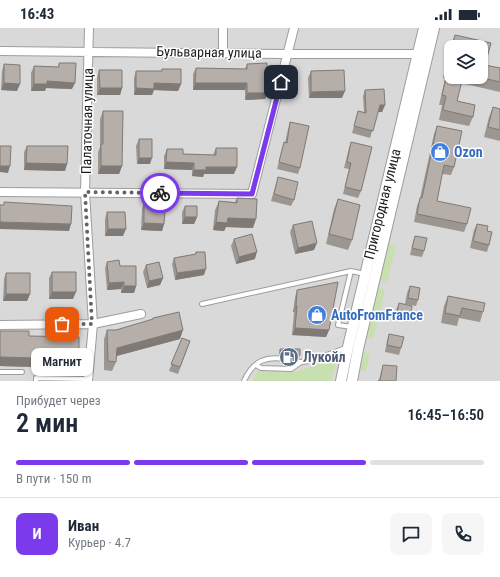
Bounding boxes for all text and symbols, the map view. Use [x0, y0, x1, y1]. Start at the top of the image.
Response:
text: 16:43 [20, 5, 54, 23]
map controls [444, 40, 488, 84]
button: layers [444, 40, 488, 84]
street label: Бульварная улица [156, 43, 262, 61]
pin [264, 65, 298, 99]
street label: Палаточная улица [78, 68, 96, 174]
icon: home [270, 71, 292, 93]
shop icon: Ozon [429, 141, 451, 163]
place label: Ozon [454, 144, 483, 160]
street label: Пригородная улица [361, 147, 403, 261]
courier [140, 173, 180, 213]
icon: bike [149, 182, 171, 204]
shop icon: AutoFromFrance [306, 304, 328, 326]
pin [45, 307, 79, 341]
place label: AutoFromFrance [331, 307, 423, 323]
icon: bag [51, 313, 73, 335]
fuel station icon: Лукойл [278, 346, 300, 368]
callout: Магнит [31, 348, 93, 376]
place label: Лукойл [303, 349, 345, 365]
text: Магнит [42, 354, 82, 369]
text: Прибудет через [16, 393, 101, 408]
text: 16:45–16:50 [407, 406, 484, 424]
text: 2 мин [16, 408, 78, 438]
text: В пути · 150 m [16, 471, 91, 486]
button: chat [390, 513, 432, 555]
button: phone [442, 513, 484, 555]
text: Иван [68, 517, 99, 535]
text: И [32, 525, 42, 543]
text: Курьер · 4.7 [68, 535, 131, 550]

